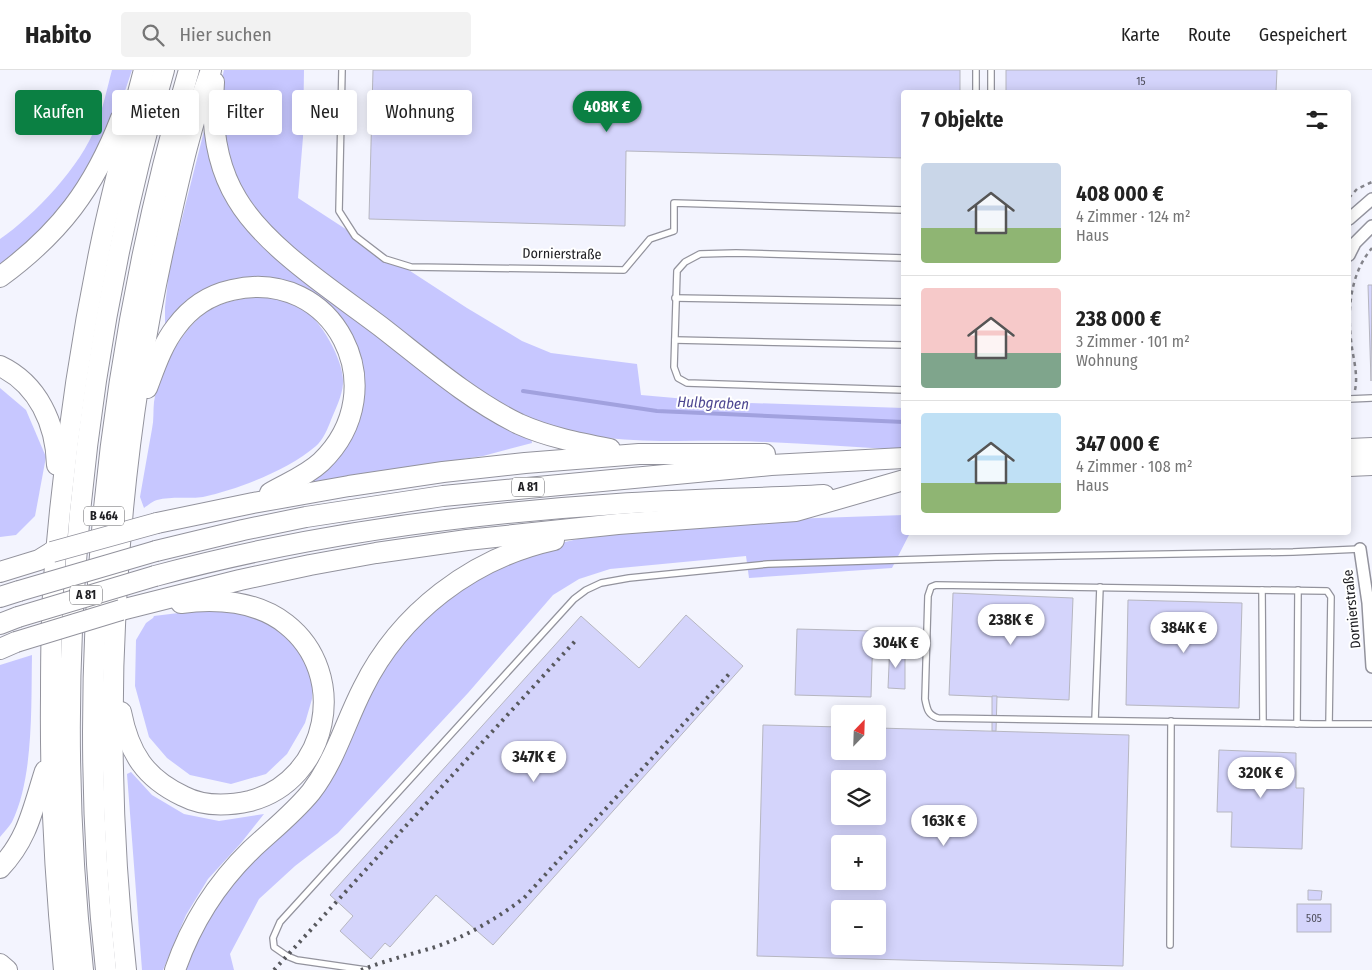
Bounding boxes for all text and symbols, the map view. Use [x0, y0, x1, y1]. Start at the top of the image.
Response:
search box [121, 12, 471, 57]
text: Habito [25, 21, 91, 49]
icon: search [139, 21, 167, 49]
text: Hier suchen [179, 23, 272, 46]
text: Karte [1121, 24, 1160, 46]
text: Route [1188, 24, 1231, 46]
text: Gespeichert [1259, 24, 1347, 46]
house number: 15 [1136, 75, 1146, 88]
chip: Kaufen [15, 90, 102, 135]
chip: Mieten [112, 90, 199, 135]
chip: Filter [209, 90, 282, 135]
chip: Neu [292, 90, 357, 135]
chip: Wohnung [367, 90, 472, 135]
pin: 408K € [566, 90, 648, 133]
text: 408K € [584, 97, 630, 116]
icon: filters [1303, 106, 1331, 134]
text: 7 Objekte [921, 107, 1003, 133]
text: 408 000 € [1076, 181, 1164, 207]
icon: home [961, 183, 1021, 243]
text: 4 Zimmer · 124 m² [1076, 207, 1191, 226]
text: Haus [1076, 226, 1109, 245]
street label: Dornierstraße [522, 245, 602, 263]
text: 238 000 € [1076, 306, 1161, 332]
icon: home [961, 308, 1021, 368]
text: 3 Zimmer · 101 m² [1076, 332, 1190, 351]
text: Wohnung [1076, 351, 1137, 370]
water label: Hulbgraben [677, 393, 749, 413]
text: 347 000 € [1076, 431, 1160, 457]
icon: home [961, 433, 1021, 493]
text: 4 Zimmer · 108 m² [1076, 457, 1192, 476]
text: Haus [1076, 476, 1109, 495]
road number: A 81 [512, 478, 544, 497]
road number: B 464 [84, 506, 124, 526]
street label: Dornierstraße [1339, 569, 1365, 649]
road number: A 81 [70, 586, 102, 604]
pin: 238K € [970, 604, 1052, 646]
text: 238K € [989, 610, 1033, 629]
pin: 384K € [1143, 612, 1225, 654]
text: 384K € [1161, 618, 1207, 637]
pin: 304K € [855, 626, 937, 669]
text: 304K € [873, 633, 919, 652]
north arrow [831, 705, 886, 760]
map controls [831, 705, 886, 955]
pin: 347K € [493, 740, 575, 783]
text: 347K € [512, 747, 556, 766]
pin: 320K € [1220, 756, 1302, 799]
text: 320K € [1239, 763, 1283, 782]
button: layers [831, 770, 886, 825]
pin: 163K € [903, 804, 985, 847]
text: 163K € [922, 811, 966, 830]
button: + [831, 835, 886, 890]
button: − [831, 900, 886, 955]
house number: 505 [1306, 912, 1322, 925]

